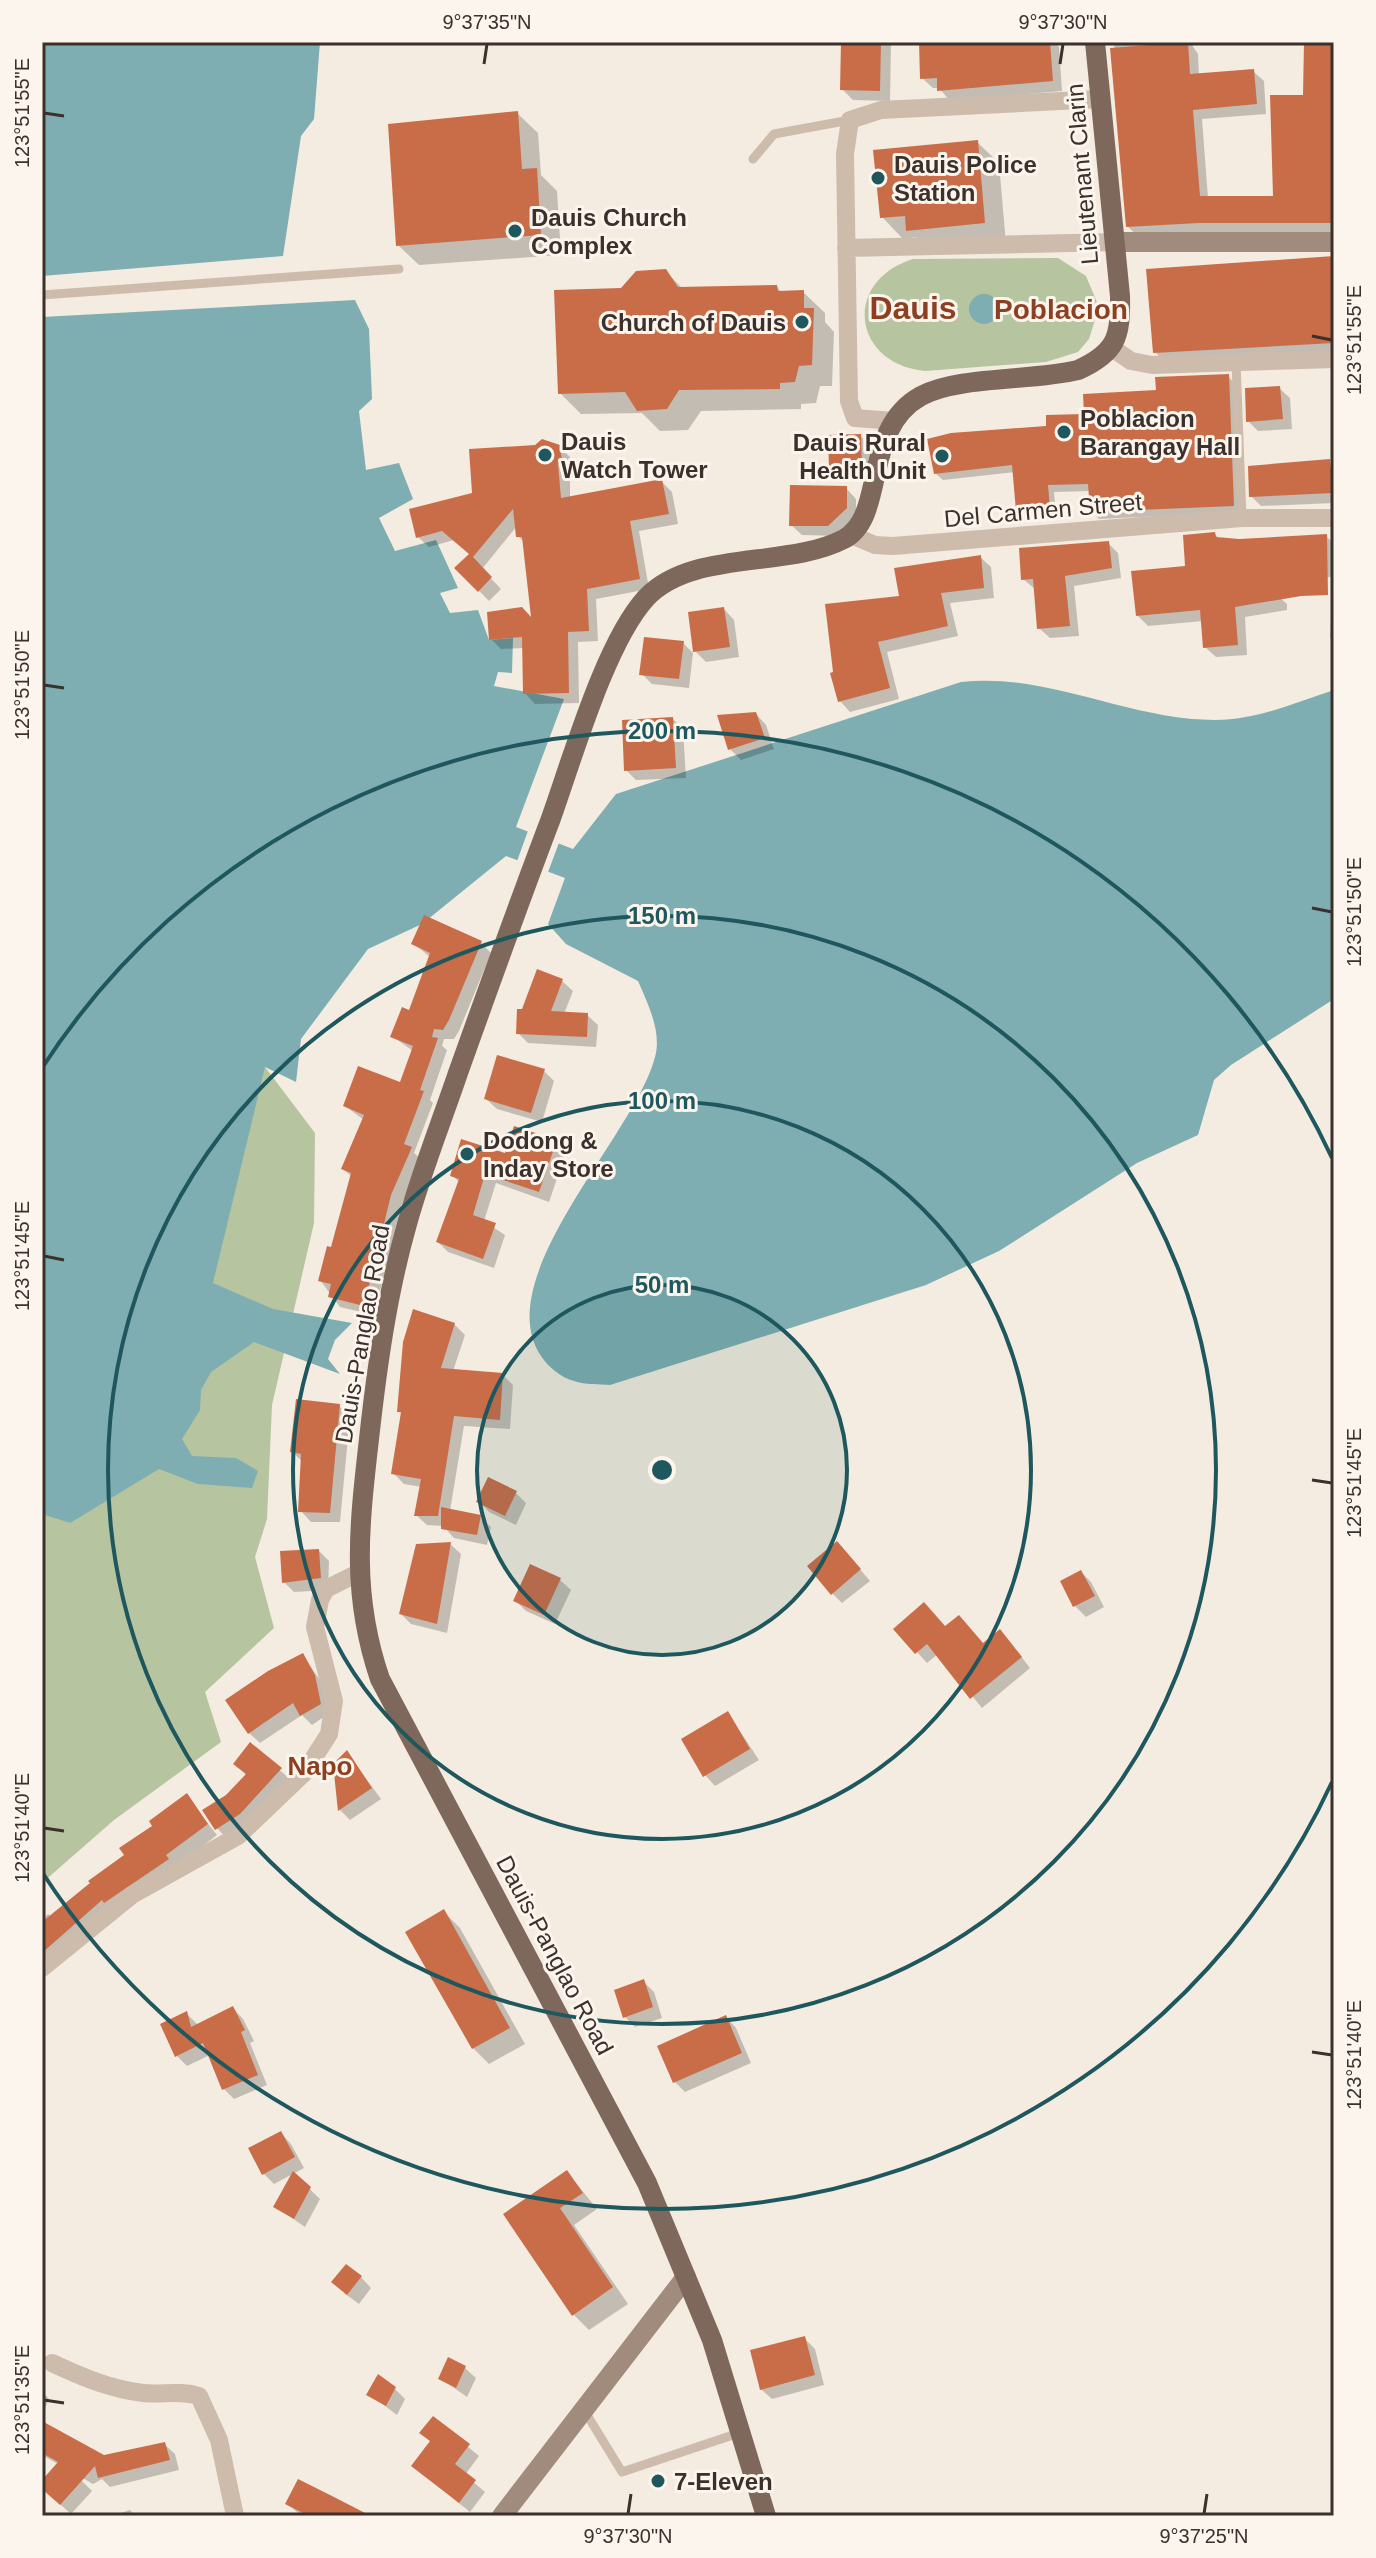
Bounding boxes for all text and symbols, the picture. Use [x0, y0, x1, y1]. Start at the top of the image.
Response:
text: 9°37'35"N [443, 11, 531, 33]
text: 9°37'30"N [1019, 11, 1107, 33]
text: 123°51'55"E [11, 58, 33, 168]
street label: Lieutenant Clarin [1061, 82, 1103, 266]
place label: Dauis Police Station [894, 151, 1037, 206]
marker: Dauis Police Station [869, 169, 887, 187]
place label: Dauis Church Complex [531, 204, 687, 259]
marker: Dauis Church Complex [506, 222, 524, 240]
text: 123°51'55"E [1343, 285, 1365, 395]
district label: Dauis [869, 290, 957, 326]
district label: Poblacion [994, 294, 1128, 325]
place label: Church of Dauis [601, 309, 786, 336]
marker: Church of Dauis [793, 313, 811, 331]
place label: Poblacion Barangay Hall [1080, 405, 1240, 460]
marker: Poblacion Barangay Hall [1055, 423, 1073, 441]
place label: Dauis Watch Tower [561, 428, 708, 483]
place label: Dauis Rural Health Unit [793, 429, 926, 484]
marker: Dauis Watch Tower [536, 446, 554, 464]
marker: Dauis Rural Health Unit [933, 447, 951, 465]
street label: Del Carmen Street [943, 488, 1143, 532]
text: 123°51'50"E [11, 630, 33, 740]
text: 200 m [628, 717, 696, 744]
text: 123°51'50"E [1343, 857, 1365, 967]
text: 150 m [628, 902, 696, 929]
text: 100 m [628, 1087, 696, 1114]
place label: Dodong & Inday Store [483, 1127, 614, 1182]
marker: Dodong & Inday Store [458, 1145, 476, 1163]
text: 123°51'45"E [11, 1201, 33, 1311]
street label: Dauis-Panglao Road [329, 1223, 395, 1445]
text: 50 m [635, 1271, 689, 1298]
text: 123°51'45"E [1343, 1428, 1365, 1538]
centre of rings [648, 1456, 676, 1484]
district label: Napo [288, 1751, 353, 1781]
text: 123°51'40"E [11, 1773, 33, 1883]
street label: Dauis-Panglao Road [491, 1851, 619, 2059]
text: 123°51'40"E [1343, 2000, 1365, 2110]
text: 123°51'35"E [11, 2345, 33, 2455]
place label: 7-Eleven [674, 2468, 773, 2495]
marker: 7-Eleven [649, 2472, 667, 2490]
text: 9°37'30"N [584, 2525, 672, 2547]
text: 9°37'25"N [1160, 2525, 1248, 2547]

